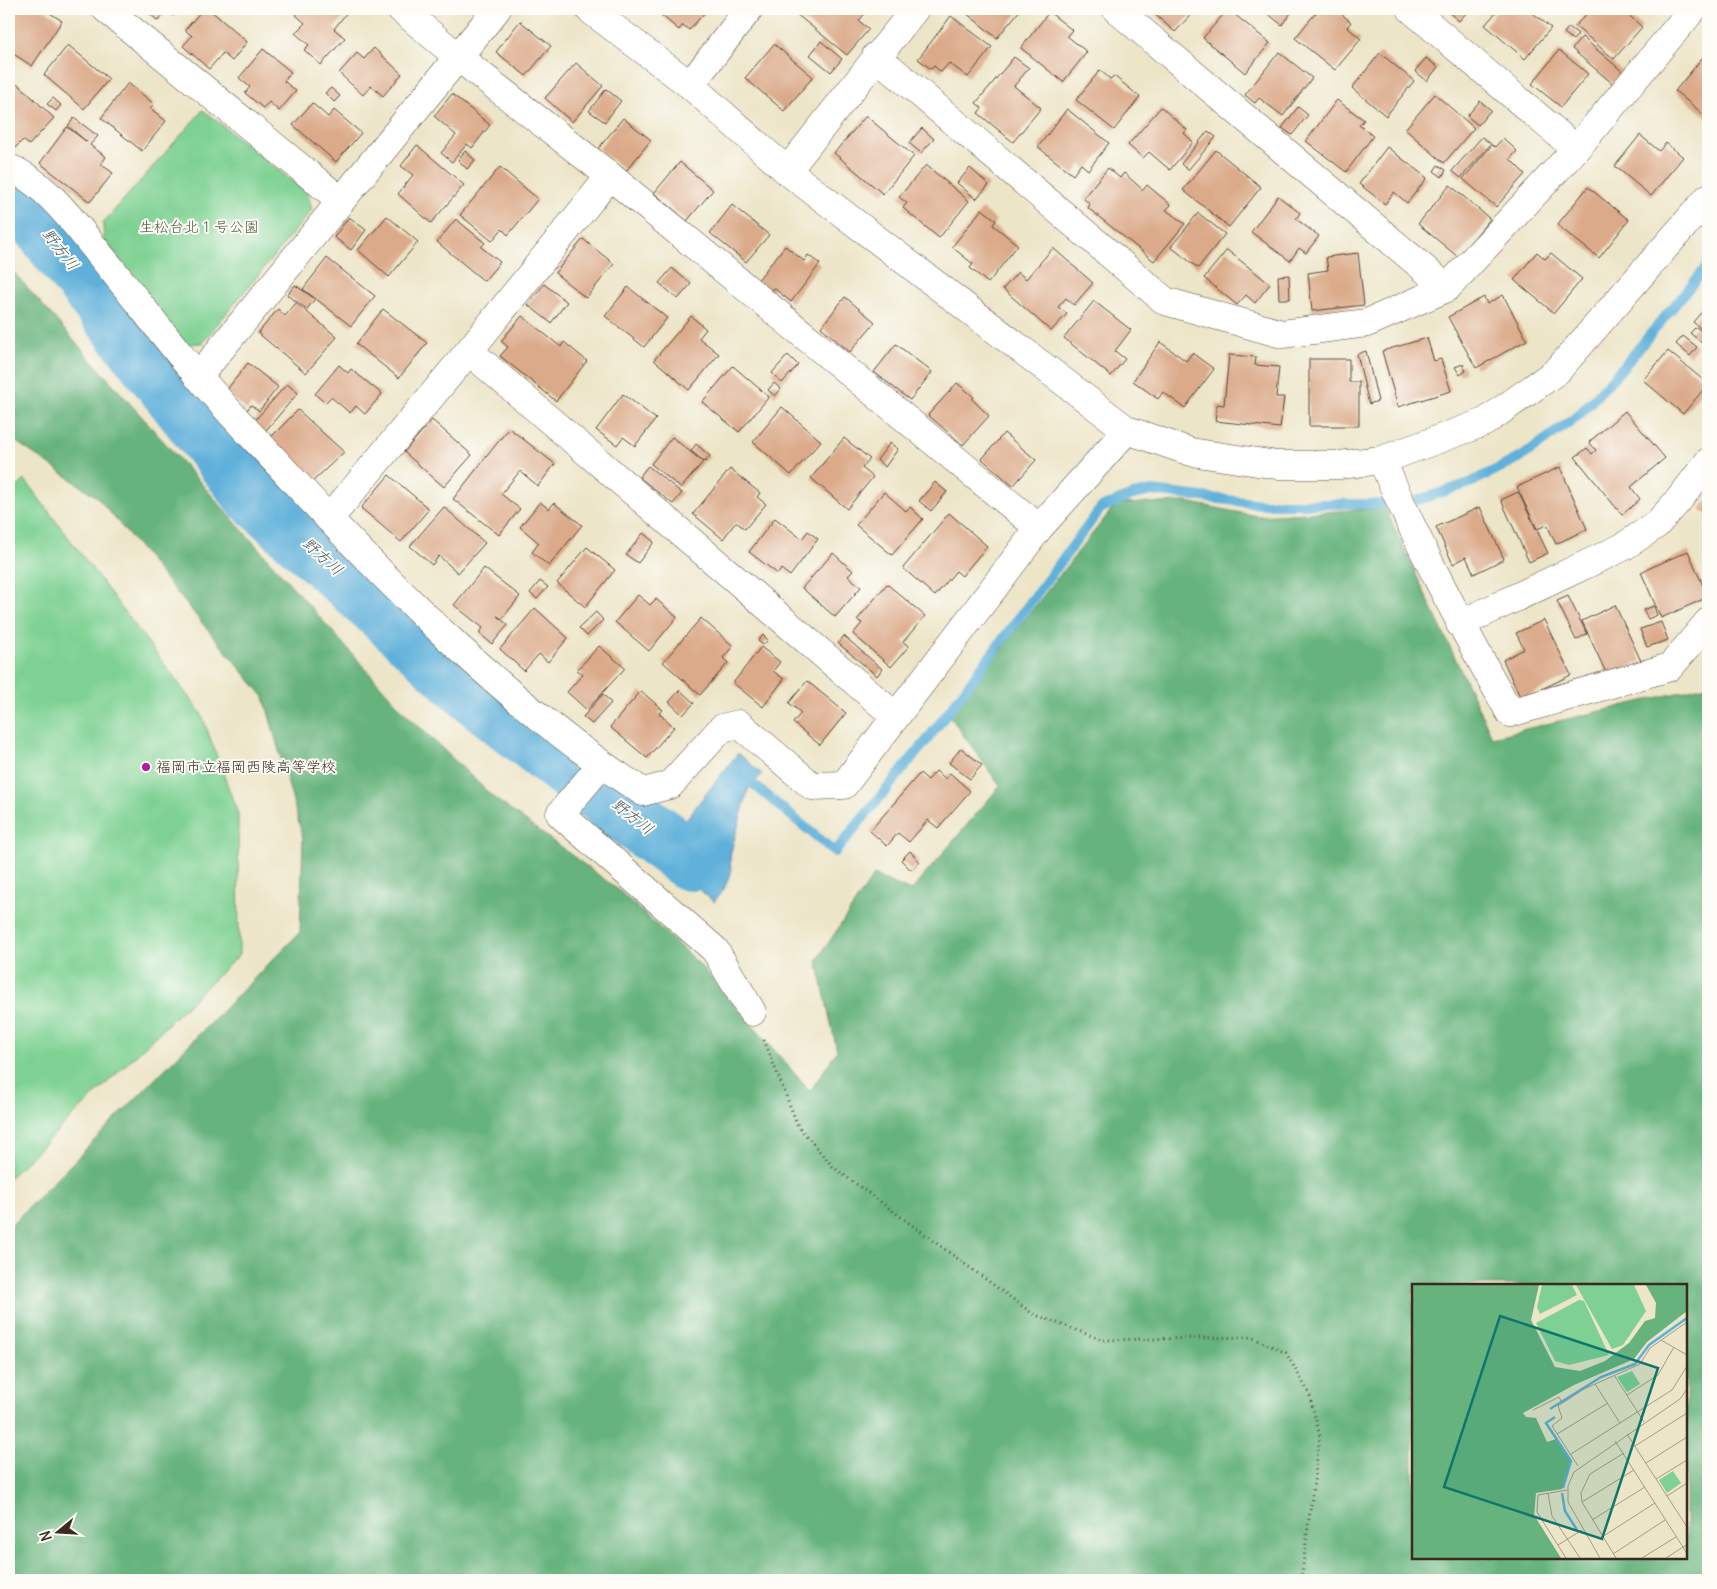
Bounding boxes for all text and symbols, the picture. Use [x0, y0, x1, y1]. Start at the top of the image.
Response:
park label: 生松台北１号公園 [139, 217, 259, 236]
water label: 野方川 [38, 224, 84, 274]
water label: 野方川 [298, 533, 348, 579]
place label: 福岡市立福岡西陵高等学校 [156, 757, 336, 776]
marker: 福岡市立福岡西陵高等学校 [140, 761, 152, 773]
water label: 野方川 [608, 793, 658, 839]
inset map [1412, 1284, 1687, 1559]
north arrow [32, 1506, 82, 1556]
text: N [36, 1529, 56, 1543]

